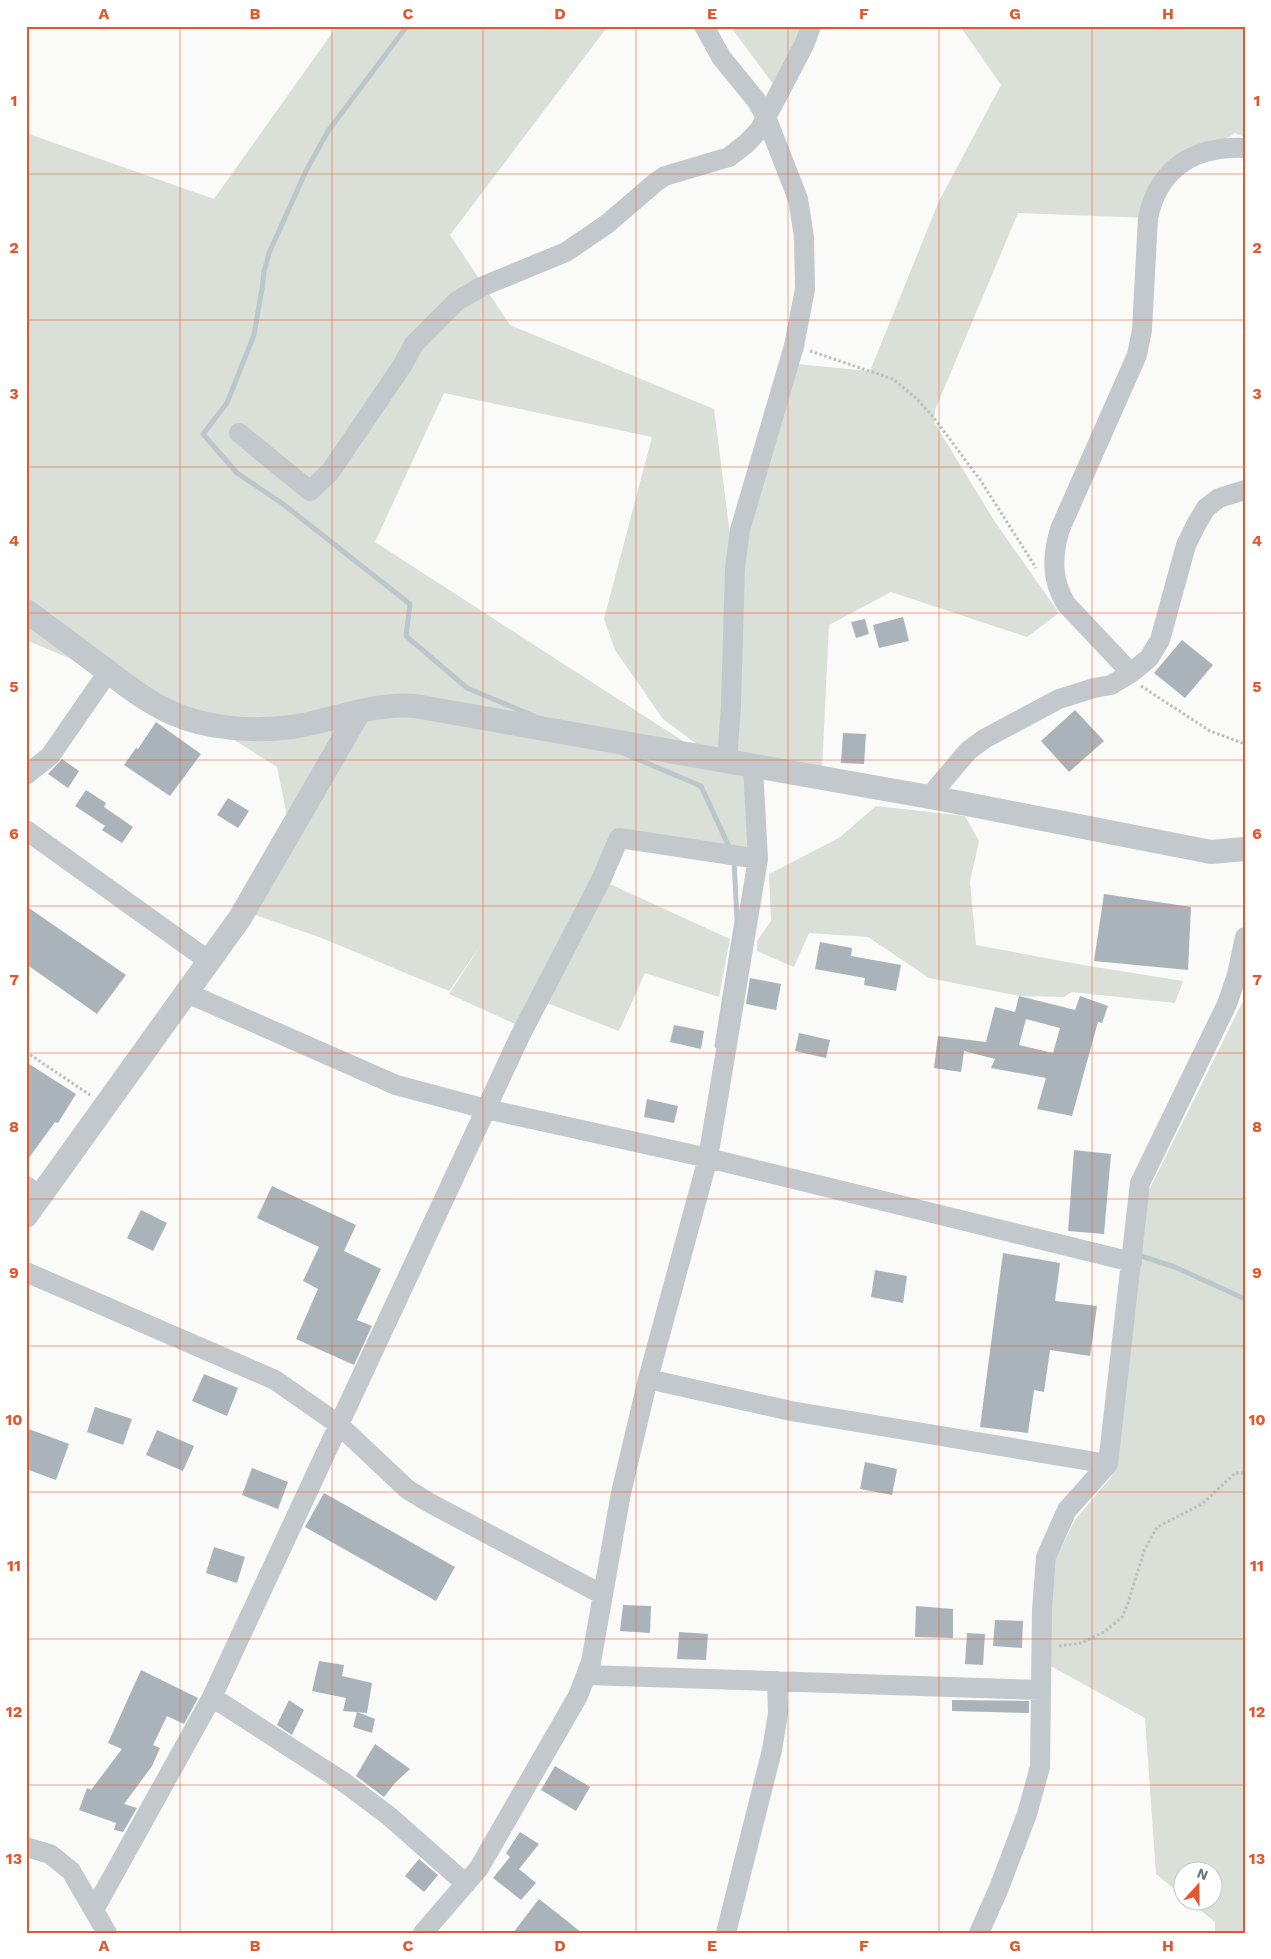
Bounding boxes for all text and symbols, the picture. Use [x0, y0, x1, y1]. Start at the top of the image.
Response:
text: A [99, 4, 110, 23]
text: B [250, 4, 261, 23]
text: C [403, 4, 414, 23]
text: D [554, 4, 566, 23]
text: E [707, 4, 717, 23]
text: F [859, 4, 869, 23]
text: G [1009, 4, 1021, 23]
text: H [1162, 4, 1174, 23]
text: 1 [11, 91, 17, 110]
text: 1 [1254, 91, 1260, 110]
text: 2 [9, 238, 19, 257]
text: 2 [1252, 238, 1262, 257]
text: 3 [9, 384, 19, 403]
text: 3 [1252, 384, 1262, 403]
text: 4 [9, 531, 19, 550]
text: 4 [1252, 531, 1262, 550]
text: 5 [9, 677, 19, 696]
text: 5 [1252, 677, 1262, 696]
text: 6 [9, 824, 19, 843]
text: 6 [1252, 824, 1262, 843]
text: 7 [9, 970, 19, 989]
text: 7 [1252, 970, 1262, 989]
text: 8 [9, 1117, 19, 1136]
text: 8 [1252, 1117, 1262, 1136]
text: 9 [9, 1263, 19, 1282]
text: 9 [1252, 1263, 1262, 1282]
text: 10 [5, 1410, 23, 1429]
text: 10 [1248, 1410, 1266, 1429]
text: 11 [7, 1556, 21, 1575]
text: 11 [1250, 1556, 1264, 1575]
text: 12 [6, 1702, 22, 1721]
text: 12 [1249, 1702, 1265, 1721]
text: 13 [6, 1849, 22, 1868]
text: 13 [1249, 1849, 1265, 1868]
north arrow [1174, 1862, 1224, 1912]
text: N [1195, 1865, 1210, 1883]
text: A [99, 1936, 110, 1955]
text: B [250, 1936, 261, 1955]
text: C [403, 1936, 414, 1955]
text: D [554, 1936, 566, 1955]
text: E [707, 1936, 717, 1955]
text: F [859, 1936, 869, 1955]
text: G [1009, 1936, 1021, 1955]
text: H [1162, 1936, 1174, 1955]

